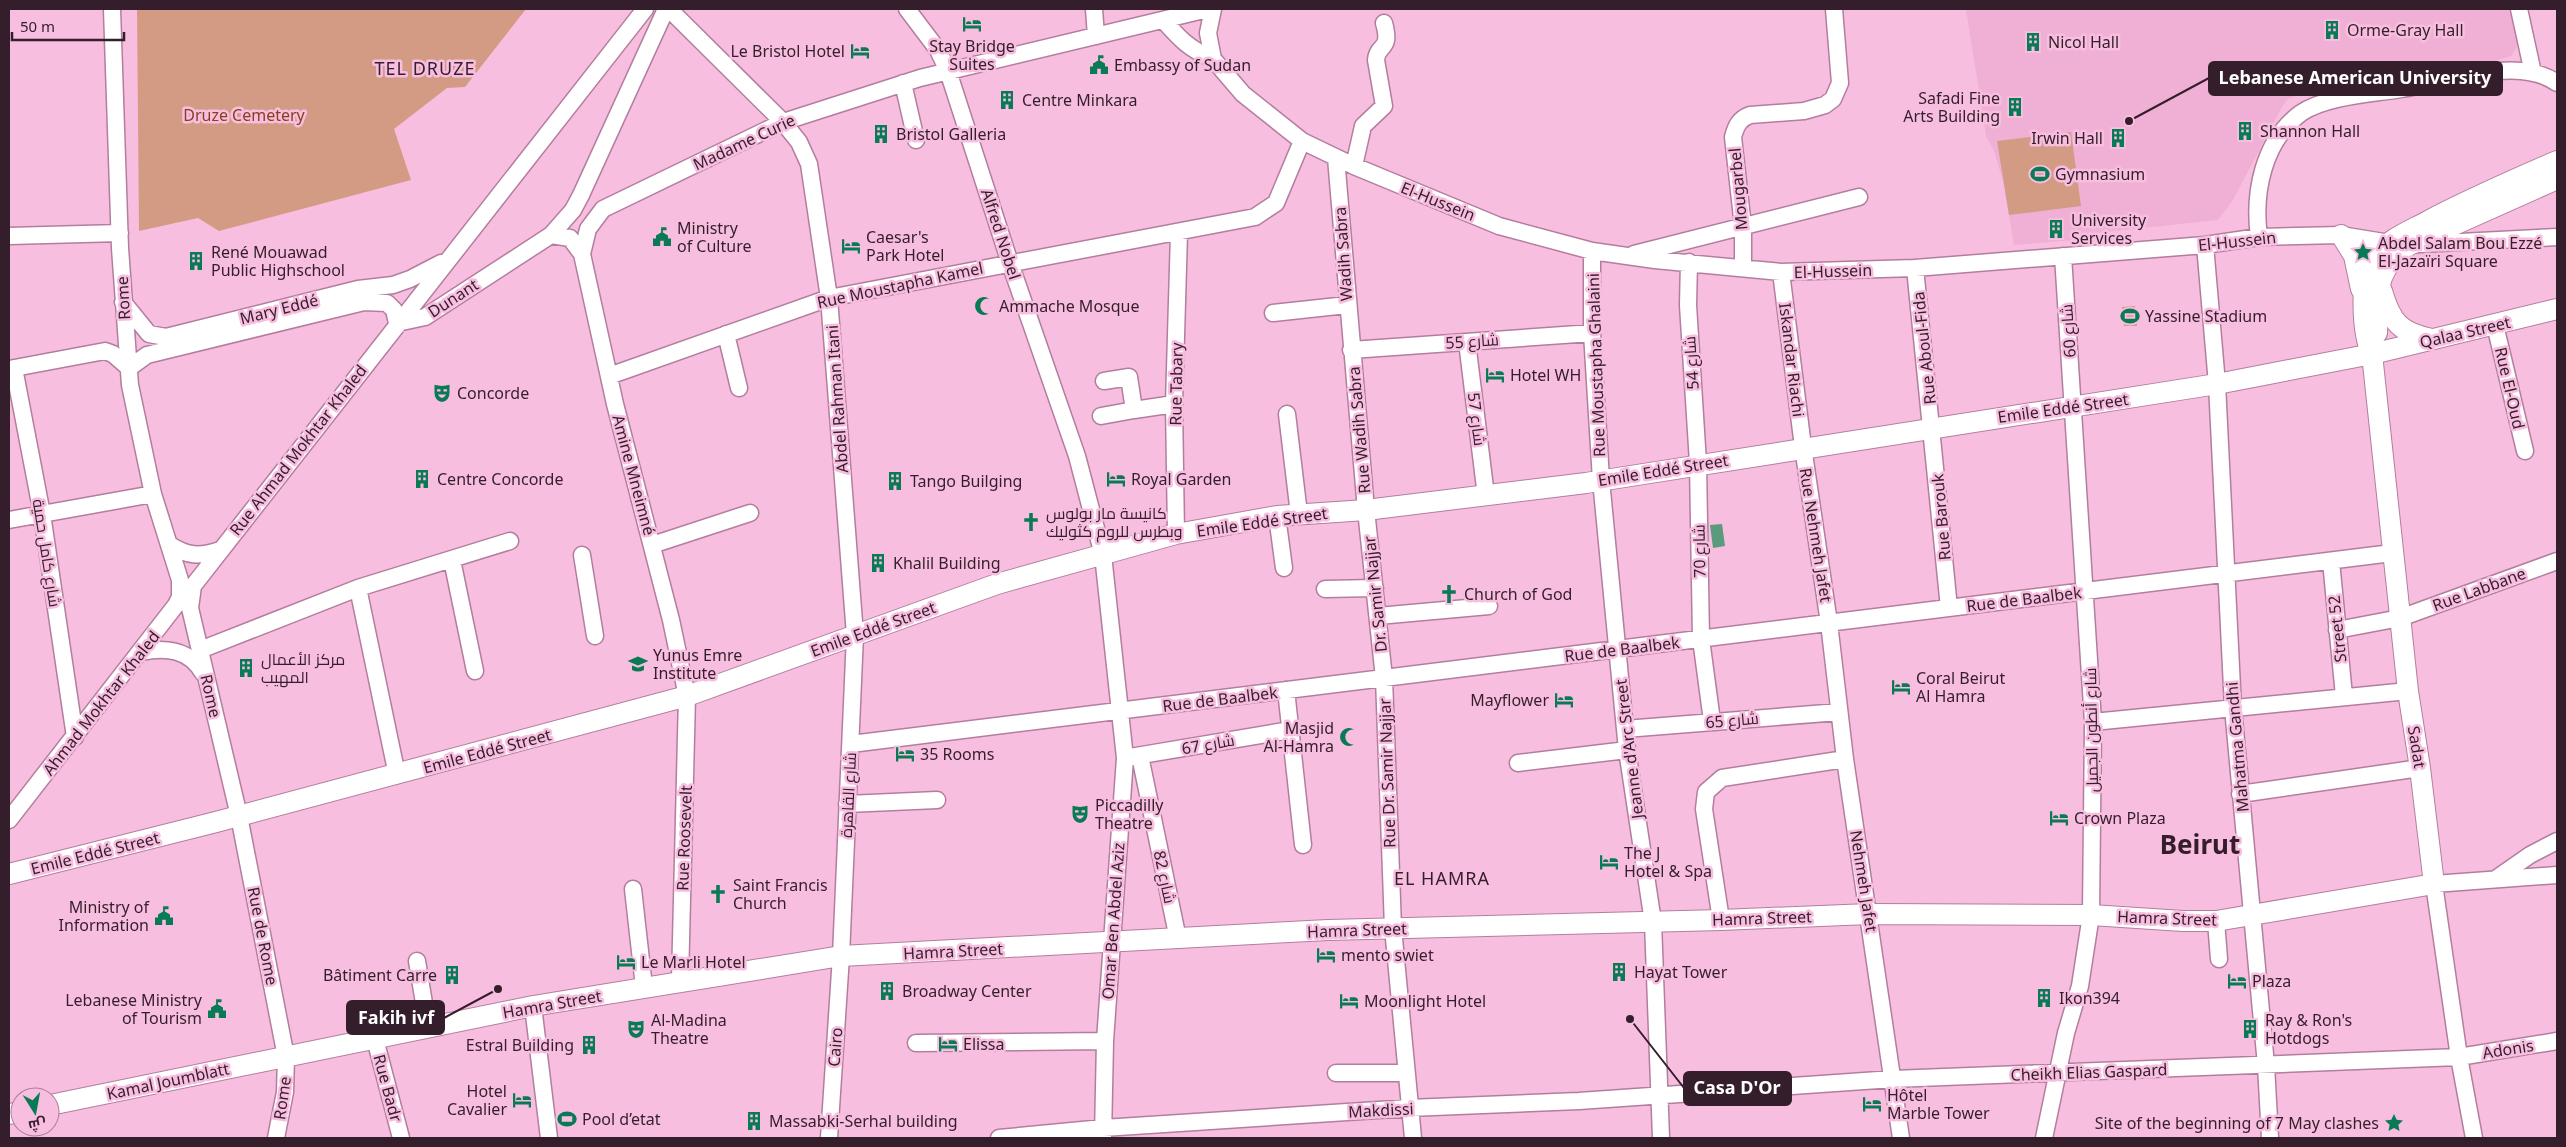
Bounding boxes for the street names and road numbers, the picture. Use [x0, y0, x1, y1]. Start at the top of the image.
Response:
street label: Madame Curie [689, 109, 799, 175]
street label: Mougarbel [1723, 147, 1753, 231]
street label: El-Hussein [1398, 176, 1478, 226]
street label: Alfred Nobel [976, 186, 1026, 282]
street label: Wadih Sabra [1329, 206, 1357, 302]
street label: El-Hussein [2197, 226, 2277, 256]
street label: Rue Moustapha Kamel [815, 257, 985, 313]
street label: El-Hussein [1793, 259, 1873, 283]
street label: Dunant [423, 273, 483, 323]
street label: Rue Moustapha Ghalaini [1582, 273, 1610, 457]
street label: Rome [111, 276, 135, 320]
street label: Mary Eddé [238, 289, 320, 329]
street label: Rue Aboul-Fida [1907, 291, 1941, 405]
street label: Iskandar Riachi [1774, 302, 1810, 418]
street label: شارع 60 [2055, 303, 2082, 358]
street label: Qalaa Street [2418, 311, 2513, 353]
street label: Abdel Rahman Itani [821, 324, 853, 474]
street label: شارع 55 [1445, 328, 1500, 355]
street label: شارع 54 [1678, 335, 1705, 390]
street label: Rue Tabary [1164, 341, 1188, 426]
street label: Rue El-Oud [2490, 345, 2530, 431]
street label: Rue Ahmad Mokhtar Khaled [224, 360, 372, 540]
street label: Rue Wadih Sabra [1342, 366, 1376, 494]
street label: Emile Eddé Street [1996, 388, 2130, 428]
street label: شارع 57 [1462, 391, 1491, 447]
street label: Amine Mneimné [607, 412, 661, 538]
street label: Emile Eddé Street [1596, 449, 1730, 491]
street label: Rue Nehmeh Jafet [1795, 466, 1838, 604]
street label: Rue Barouk [1926, 472, 1956, 561]
street label: شارع كامل حمية [27, 497, 66, 609]
street label: Emile Eddé Street [1195, 502, 1329, 542]
street label: شارع 70 [1688, 524, 1711, 578]
street label: Dr. Samir Najjar [1358, 534, 1392, 653]
street label: Rue Labbane [2429, 562, 2529, 616]
street label: Rue de Baalbek [1965, 581, 2083, 617]
street label: Street 52 [2323, 594, 2351, 664]
street label: Emile Eddé Street [807, 596, 939, 662]
street label: Ahmad Mokhtar Khaled [38, 626, 164, 780]
street label: Rue de Baalbek [1563, 631, 1681, 667]
street label: شارع أنطون الجميل [2079, 667, 2104, 793]
street label: Rome [195, 672, 227, 720]
street label: Jeanne d'Arc Street [1609, 678, 1649, 822]
street label: Rue de Baalbek [1161, 681, 1279, 717]
street label: Mahatma Gandhi [2220, 681, 2254, 813]
street label: Rue Dr. Samir Najjar [1373, 697, 1401, 848]
street label: شارع 65 [1704, 707, 1760, 734]
street label: Emile Eddé Street [421, 723, 554, 779]
street label: Sadat [2403, 724, 2431, 770]
street label: شارع 67 [1180, 729, 1236, 760]
street label: شارع القاهرة [835, 752, 862, 838]
street label: Rue Roosevelt [671, 785, 697, 891]
street label: Emile Eddé Street [28, 826, 162, 880]
street label: Nehmeh Jafet [1845, 829, 1883, 934]
street label: Omar Ben Abdel Aziz [1097, 842, 1129, 1000]
street label: شارع 82 [1148, 849, 1181, 906]
street label: Rue de Rome [243, 885, 283, 987]
street label: Hamra Street [1712, 905, 1813, 931]
street label: Hamra Street [2117, 905, 2218, 931]
street label: Hamra Street [1307, 917, 1408, 943]
street label: Hamra Street [903, 937, 1004, 965]
street label: Hamra Street [501, 984, 603, 1024]
street label: Cairo [823, 1027, 847, 1067]
street label: Adonis [2481, 1034, 2535, 1064]
street label: Rue Badr [368, 1052, 408, 1124]
street label: Kamal Joumblatt [105, 1057, 231, 1105]
street label: Cheikh Elias Gaspard [2010, 1058, 2168, 1086]
street label: Rome [268, 1075, 296, 1121]
street label: Makdissi [1348, 1097, 1414, 1123]

